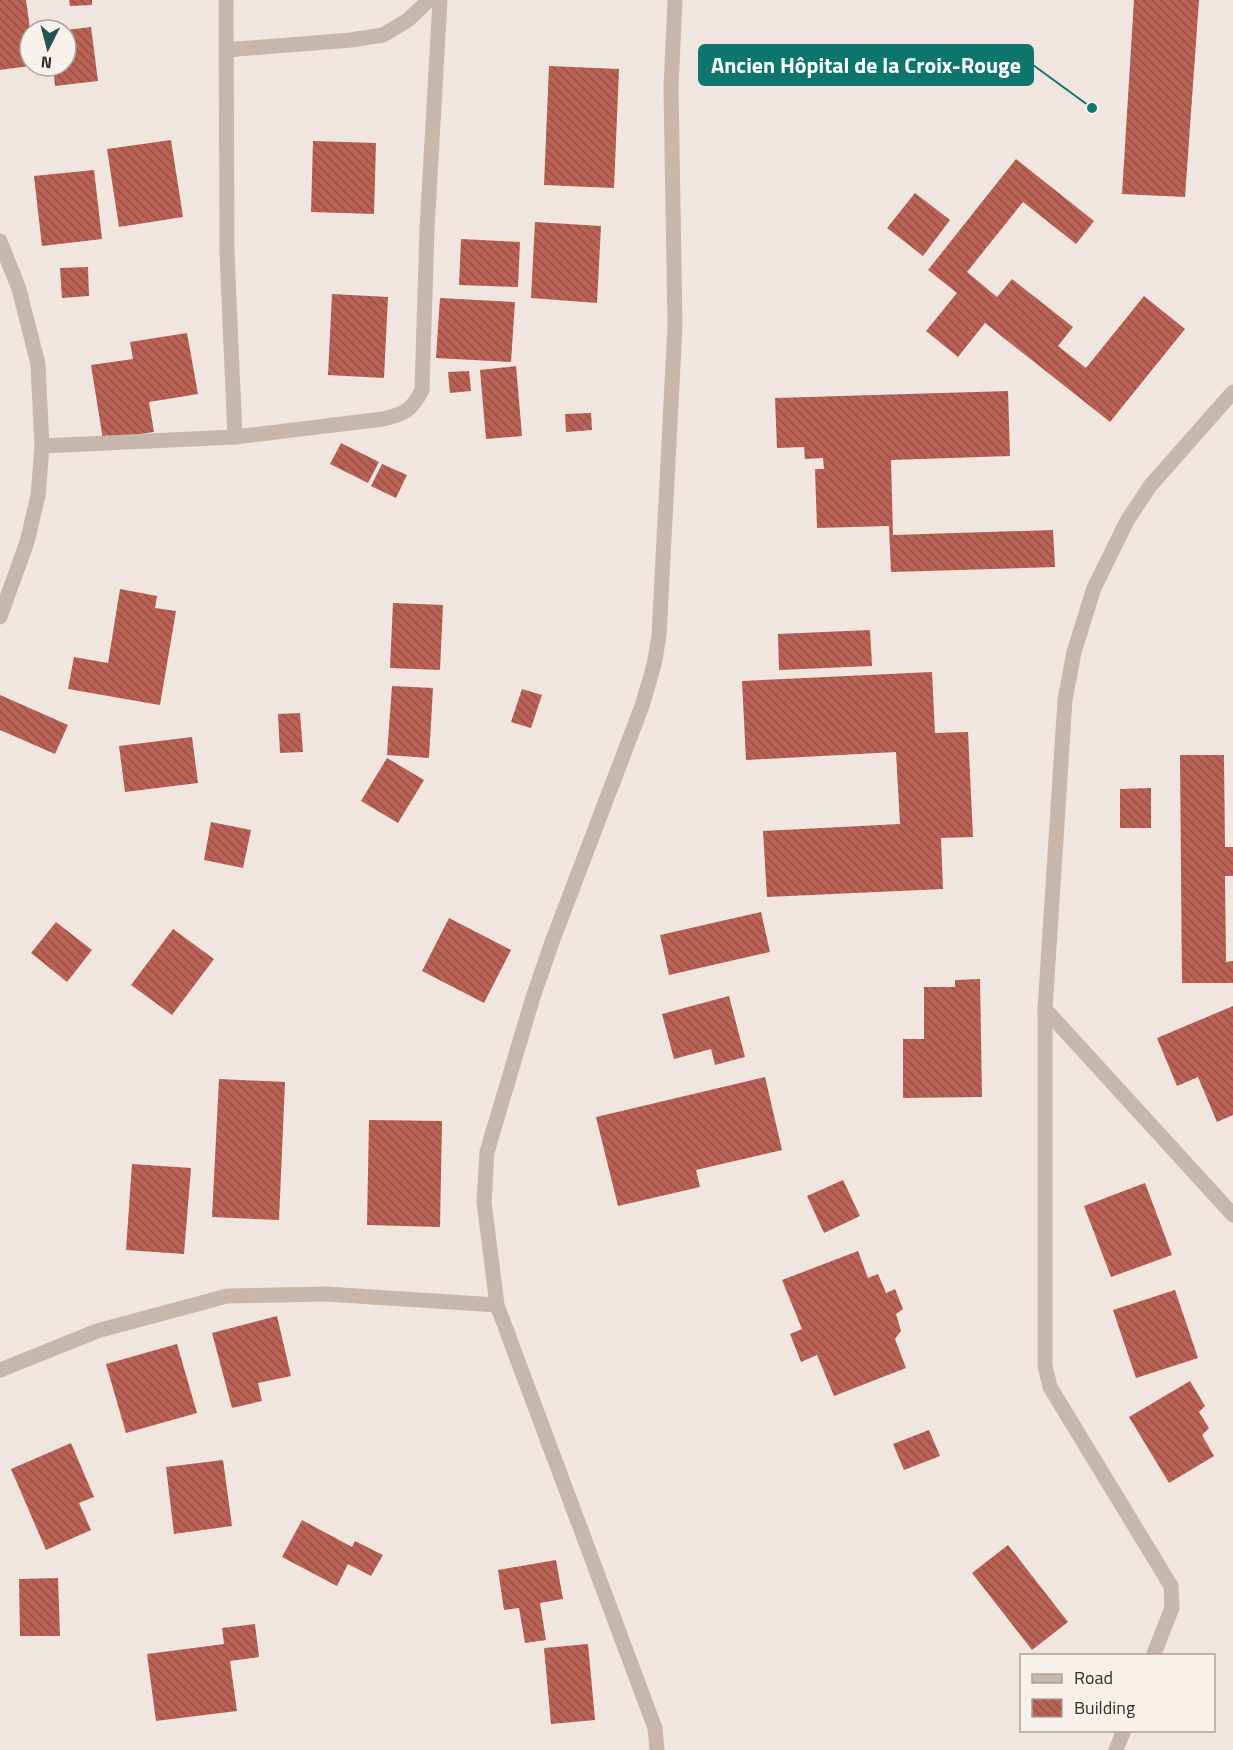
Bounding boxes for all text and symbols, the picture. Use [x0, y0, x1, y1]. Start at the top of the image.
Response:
north arrow [18, 18, 78, 78]
callout: Ancien Hôpital de la Croix-Rouge [699, 45, 1033, 85]
text: Ancien Hôpital de la Croix-Rouge [711, 48, 1021, 82]
text: N [40, 50, 53, 75]
legend [1020, 1654, 1215, 1732]
text: Road [1074, 1664, 1113, 1691]
text: Building [1074, 1694, 1135, 1721]

